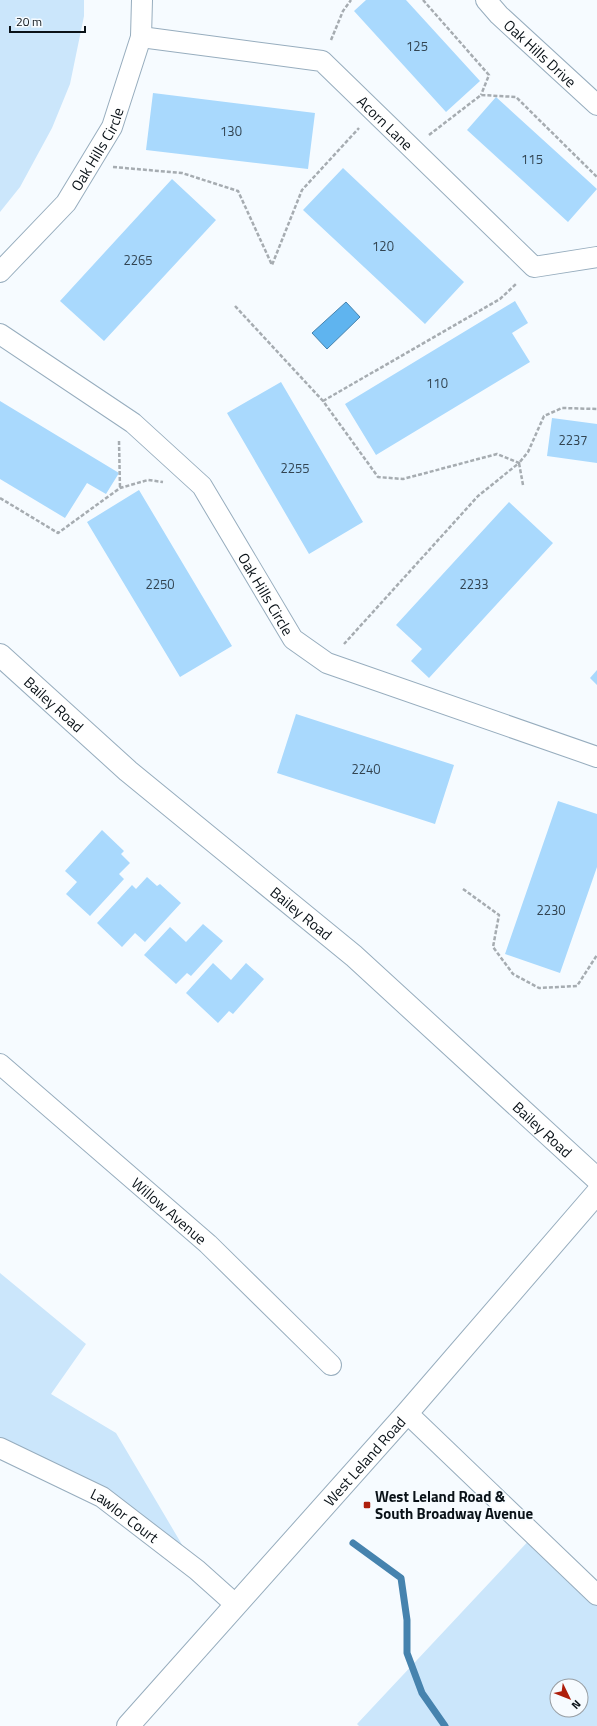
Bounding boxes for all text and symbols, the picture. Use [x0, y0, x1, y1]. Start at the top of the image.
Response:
scale bar [10, 8, 85, 34]
text: 20 m [16, 12, 42, 31]
street label: Oak Hills Drive [499, 14, 582, 92]
house number: 125 [406, 36, 428, 56]
street label: Acorn Lane [352, 90, 419, 155]
street label: Oak Hills Circle [65, 104, 129, 195]
house number: 130 [220, 121, 242, 141]
house number: 115 [521, 149, 543, 169]
house number: 120 [372, 236, 394, 256]
house number: 2265 [123, 250, 153, 270]
house number: 110 [426, 373, 448, 393]
house number: 2237 [558, 430, 588, 450]
house number: 2255 [280, 458, 310, 478]
street label: Oak Hills Circle [233, 548, 300, 640]
house number: 2250 [145, 574, 175, 594]
house number: 2233 [459, 574, 489, 594]
street label: Bailey Road [19, 671, 89, 737]
house number: 2240 [351, 759, 381, 779]
street label: Bailey Road [266, 881, 337, 945]
house number: 2230 [536, 900, 566, 920]
street label: Bailey Road [508, 1096, 578, 1163]
street label: Willow Avenue [127, 1171, 212, 1250]
street label: West Leland Road [318, 1411, 411, 1511]
street label: Lawlor Court [87, 1482, 164, 1549]
place label: West Leland Road & South Broadway Avenue [375, 1485, 533, 1525]
marker: West Leland Road & South Broadway Avenue [362, 1500, 372, 1510]
north arrow [549, 1678, 589, 1718]
text: N [568, 1697, 585, 1713]

